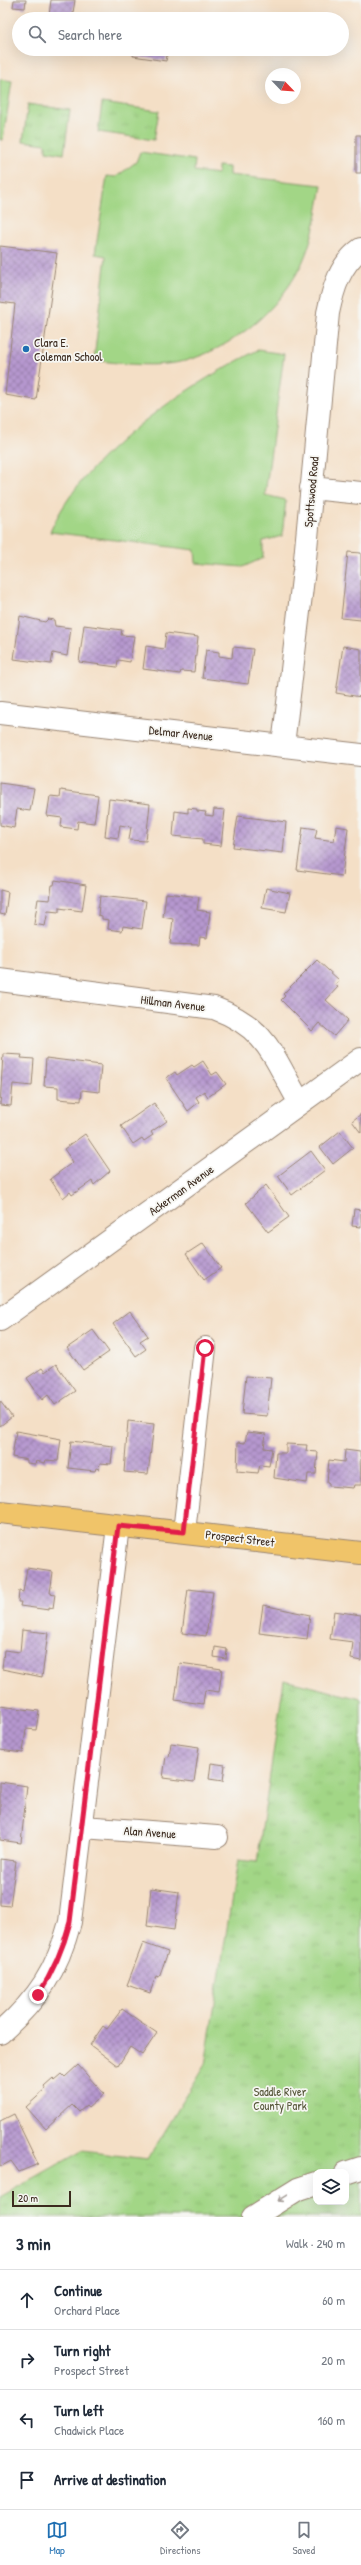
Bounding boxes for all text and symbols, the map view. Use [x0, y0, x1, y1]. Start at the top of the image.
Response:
search box [12, 12, 349, 56]
icon: search [26, 23, 48, 45]
text: Search here [58, 24, 122, 45]
north arrow [265, 68, 301, 104]
place label: Clara E. Coleman School [34, 334, 103, 365]
marker: Clara E. Coleman School [21, 344, 31, 354]
street label: Spottswood Road [299, 456, 323, 528]
street label: Delmar Avenue [148, 721, 214, 745]
street label: Hillman Avenue [140, 991, 206, 1015]
street label: Ackerman Avenue [145, 1161, 217, 1219]
route start [196, 1339, 214, 1357]
street label: Prospect Street [205, 1525, 276, 1551]
street label: Alan Avenue [123, 1822, 177, 1842]
route end [29, 1986, 47, 2004]
park label: Saddle River County Park [253, 2083, 307, 2114]
map controls [313, 2169, 349, 2205]
button: layers [313, 2169, 349, 2205]
scale bar [12, 2189, 71, 2208]
text: 20 m [18, 2191, 38, 2205]
one-way arrow [277, 2194, 289, 2202]
text: 3 min [16, 2232, 51, 2255]
text: Walk · 240 m [286, 2234, 345, 2252]
text: Continue [54, 2280, 102, 2301]
icon: ahead [16, 2289, 38, 2311]
text: 60 m [322, 2291, 345, 2309]
text: Orchard Place [54, 2301, 120, 2319]
text: Turn right [54, 2340, 110, 2361]
icon: right [16, 2349, 38, 2371]
text: 20 m [321, 2351, 345, 2369]
text: Prospect Street [54, 2361, 129, 2379]
text: Turn left [54, 2400, 104, 2421]
icon: left [16, 2409, 38, 2431]
text: 160 m [317, 2411, 345, 2429]
text: Chadwick Place [54, 2421, 124, 2439]
icon: arrive [16, 2469, 38, 2491]
text: Arrive at destination [54, 2469, 166, 2490]
tab: Map [46, 2519, 68, 2557]
tab: Directions [160, 2519, 201, 2557]
tab: Saved [293, 2519, 315, 2557]

